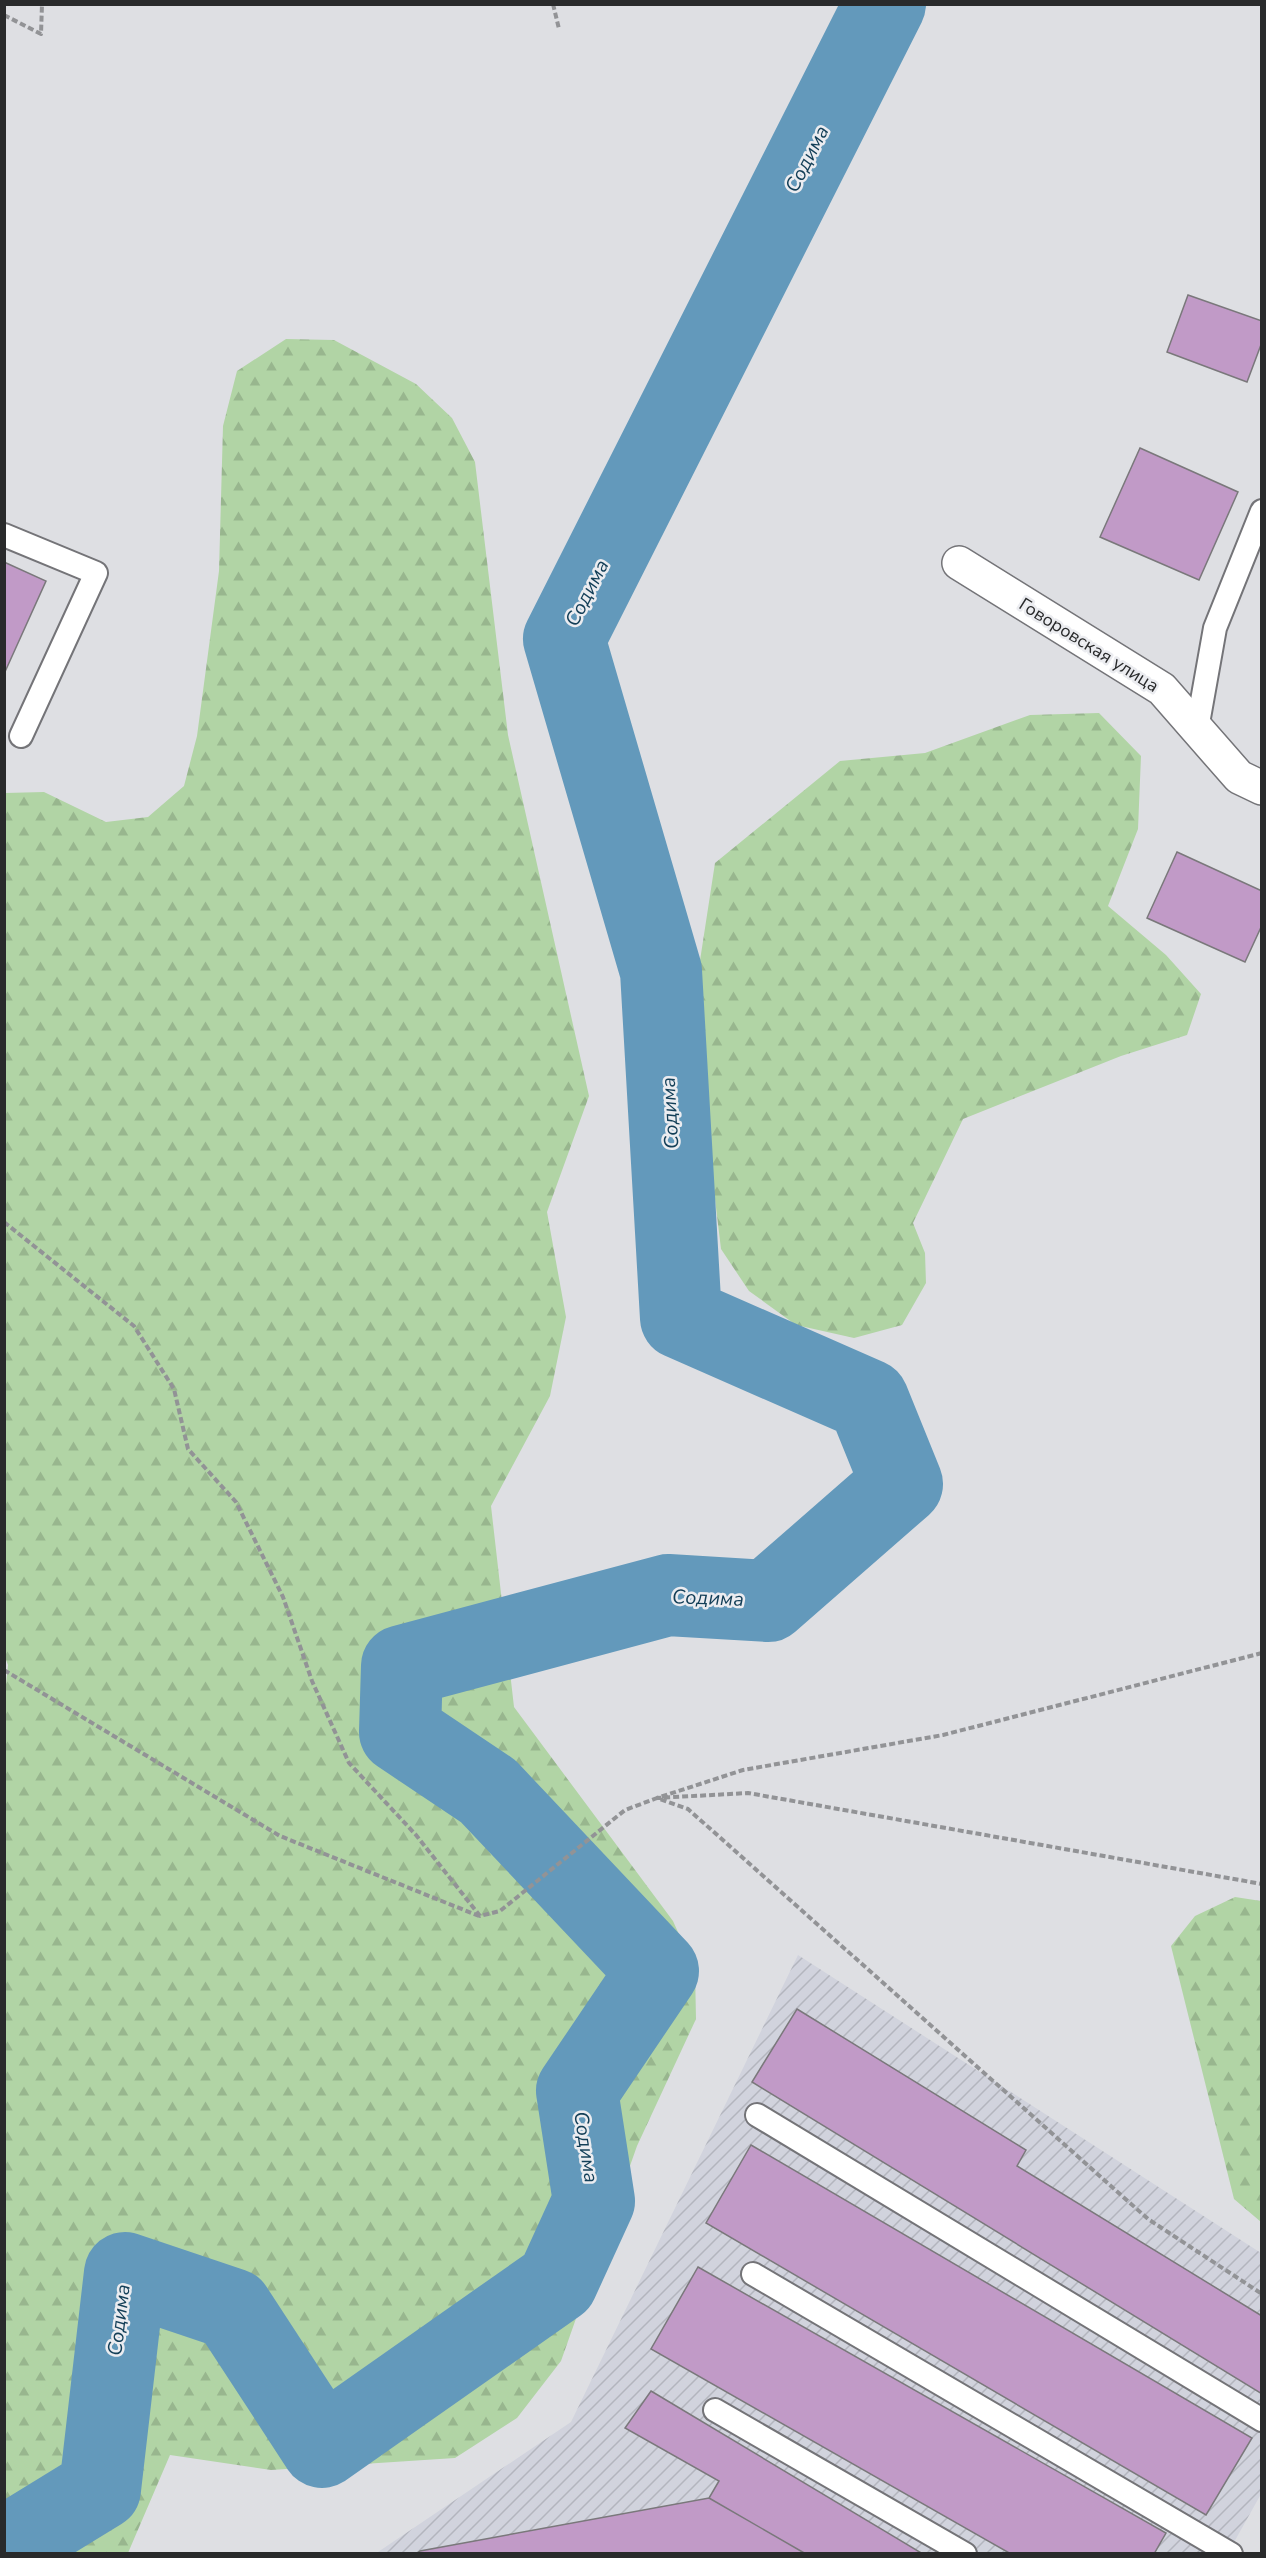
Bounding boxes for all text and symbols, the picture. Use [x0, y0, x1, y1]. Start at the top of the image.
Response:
water label: Содима [779, 121, 835, 197]
water label: Содима [559, 555, 615, 631]
street label: Говоровская улица [1014, 592, 1164, 698]
water label: Содима [655, 1076, 685, 1150]
water label: Содима [672, 1583, 744, 1613]
water label: Содима [567, 2109, 605, 2185]
water label: Содима [101, 2283, 137, 2357]

